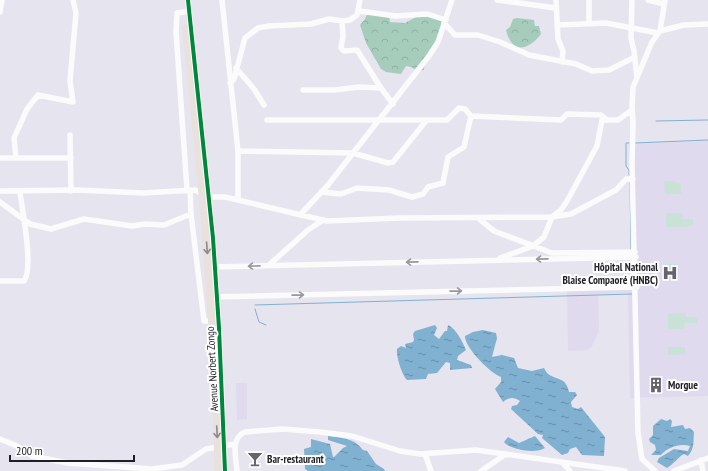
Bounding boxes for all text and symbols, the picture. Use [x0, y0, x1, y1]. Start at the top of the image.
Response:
one-way arrow [204, 241, 211, 254]
one-way arrow [536, 255, 549, 262]
one-way arrow [406, 258, 419, 266]
place label: Hôpital National Blaise Compaoré (HNBC) [562, 260, 658, 287]
one-way arrow [248, 262, 261, 269]
hospital icon: Hôpital National Blaise Compaoré (HNBC) [661, 264, 679, 282]
one-way arrow [449, 287, 462, 295]
one-way arrow [291, 291, 304, 299]
street label: Avenue Norbert Zongo [203, 326, 221, 412]
building icon: Morgue [647, 376, 665, 394]
place label: Morgue [668, 378, 698, 392]
one-way arrow [213, 425, 221, 438]
scale bar [10, 437, 134, 463]
text: 200 m [16, 443, 43, 458]
bar icon: Bar-restaurant [246, 450, 264, 468]
place label: Bar-restaurant [267, 452, 325, 466]

